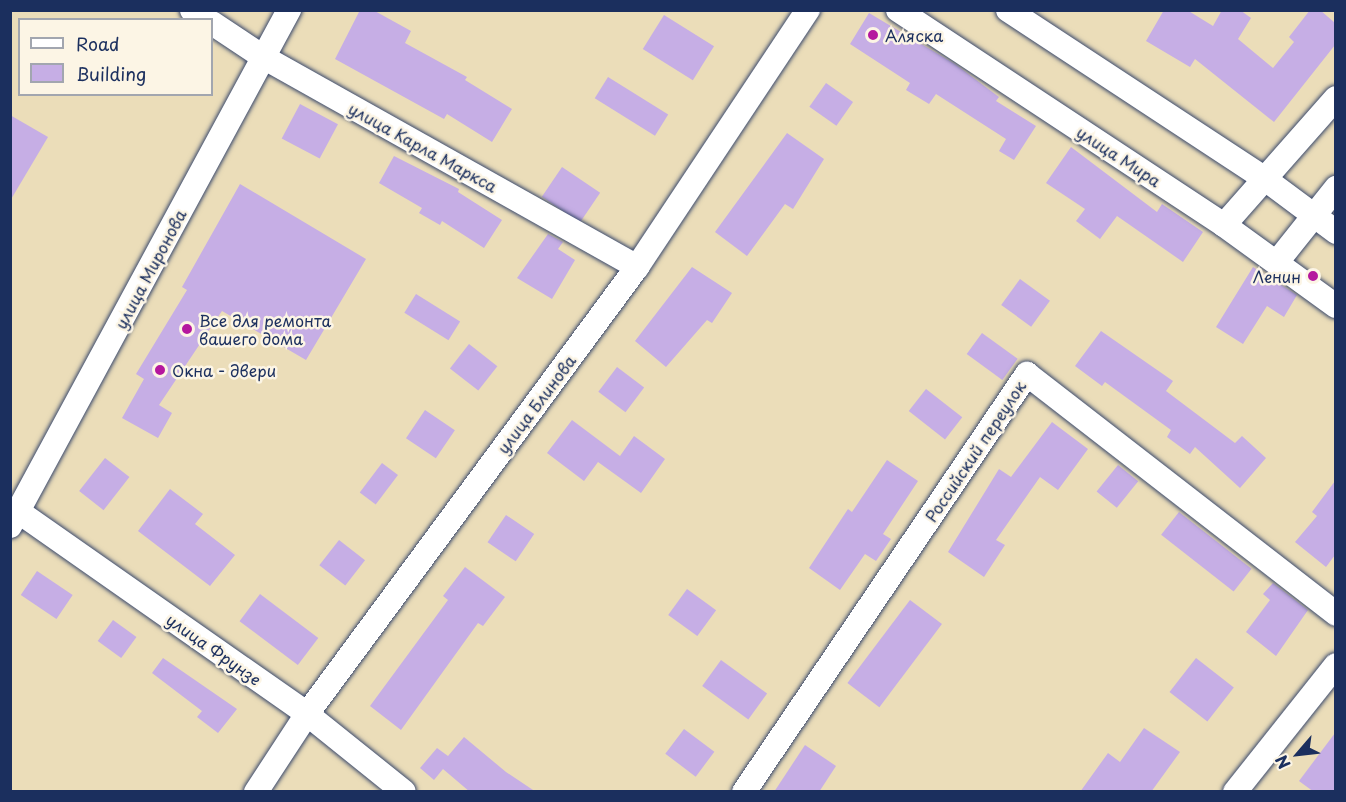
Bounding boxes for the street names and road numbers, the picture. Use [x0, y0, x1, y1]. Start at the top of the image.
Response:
street label: улица Карла Маркса [345, 98, 501, 196]
street label: улица Мира [1073, 121, 1165, 191]
street label: улица Миронова [110, 206, 190, 332]
street label: улица Блинова [492, 351, 580, 457]
street label: Российский переулок [921, 377, 1029, 525]
street label: улица Фрунзе [163, 609, 265, 689]

